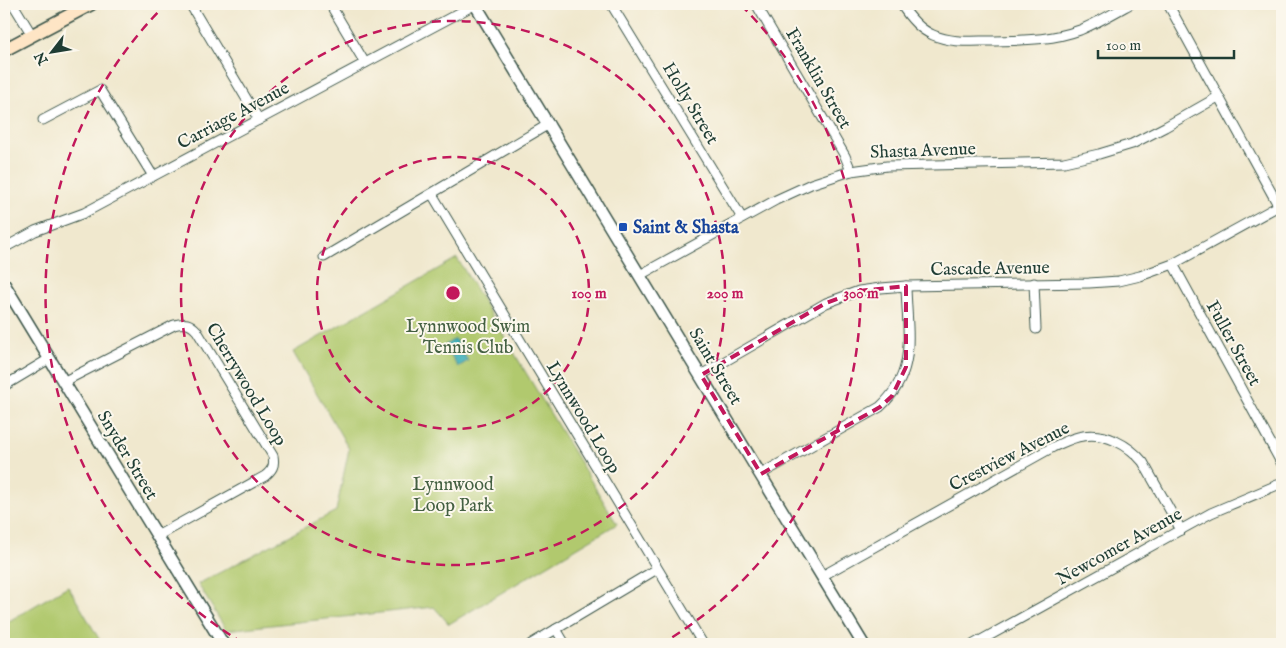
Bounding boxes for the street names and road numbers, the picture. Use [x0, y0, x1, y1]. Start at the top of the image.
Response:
street label: Franklin Street [780, 24, 856, 133]
street label: Holly Street [656, 58, 723, 149]
street label: Carriage Avenue [174, 77, 294, 155]
street label: Shasta Avenue [870, 138, 976, 165]
street label: Cascade Avenue [930, 257, 1050, 282]
street label: Fuller Street [1200, 297, 1266, 390]
street label: Cherrywood Loop [200, 319, 292, 451]
street label: Saint Street [683, 324, 747, 410]
street label: Lynnwood Loop [540, 357, 625, 478]
street label: Snyder Street [91, 407, 162, 505]
street label: Crestview Avenue [946, 417, 1074, 498]
street label: Newcomer Avenue [1053, 503, 1187, 591]

